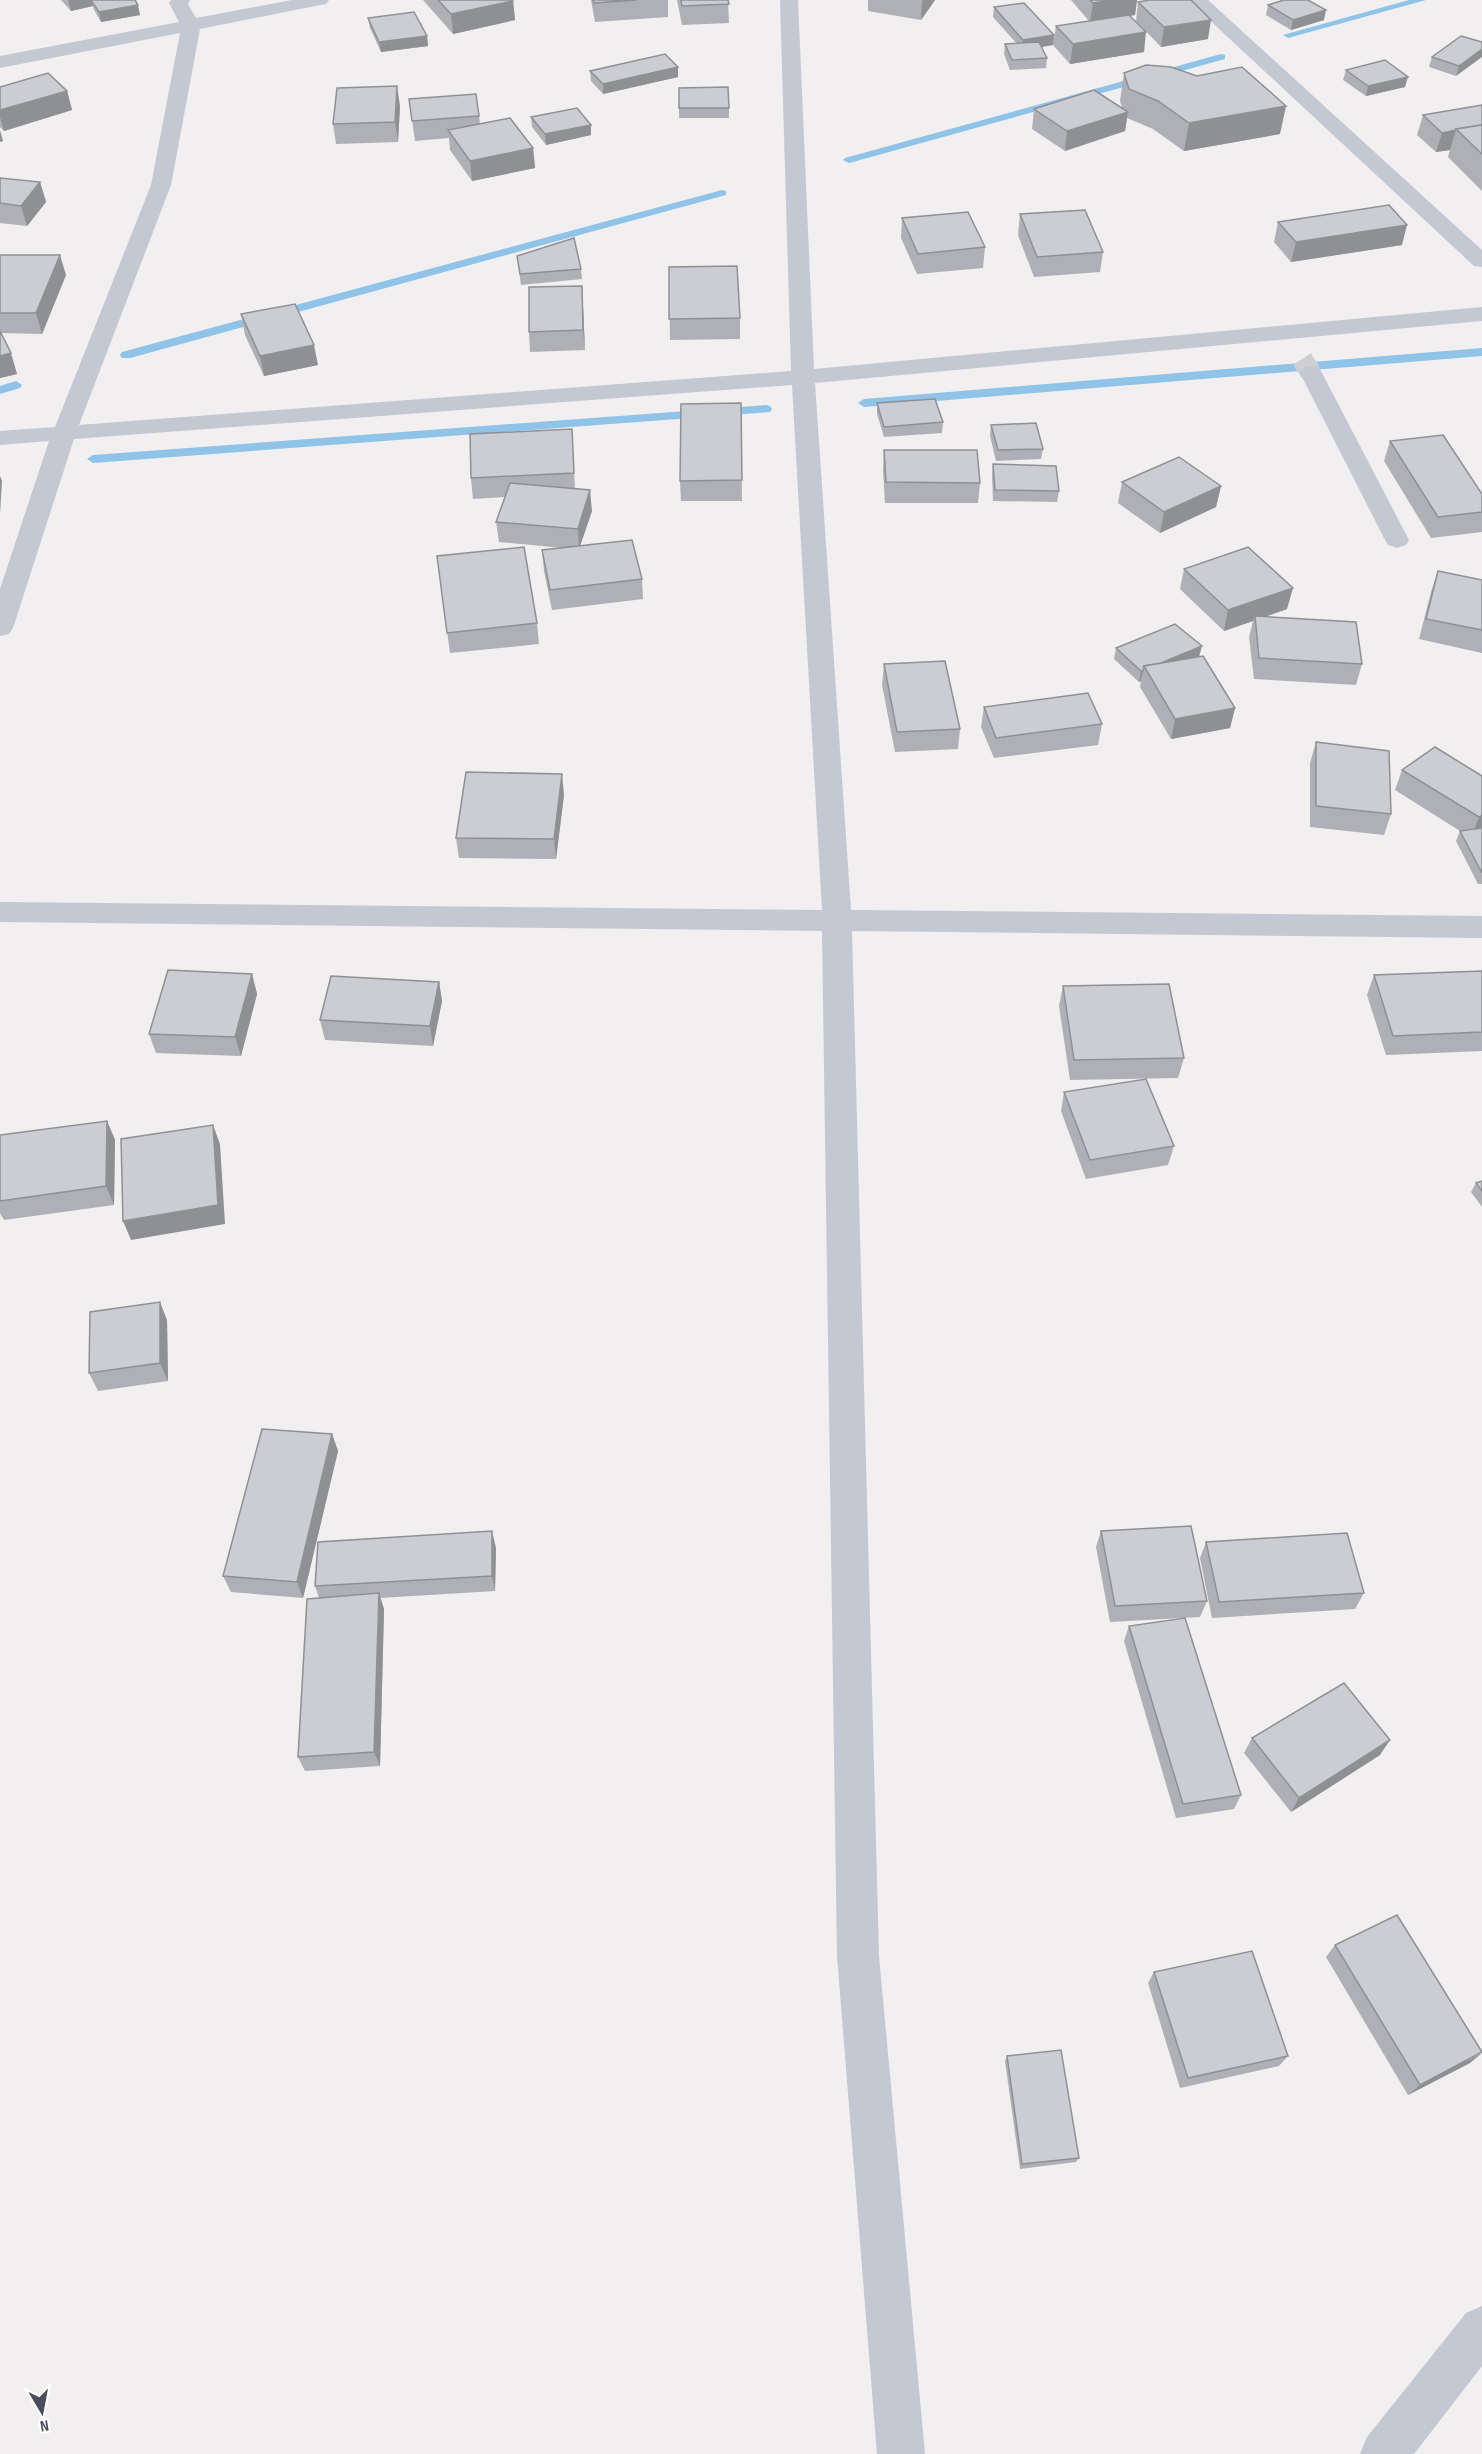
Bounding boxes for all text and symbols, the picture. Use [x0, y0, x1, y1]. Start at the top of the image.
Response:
north arrow [12, 2382, 72, 2442]
text: N [38, 2415, 50, 2435]

